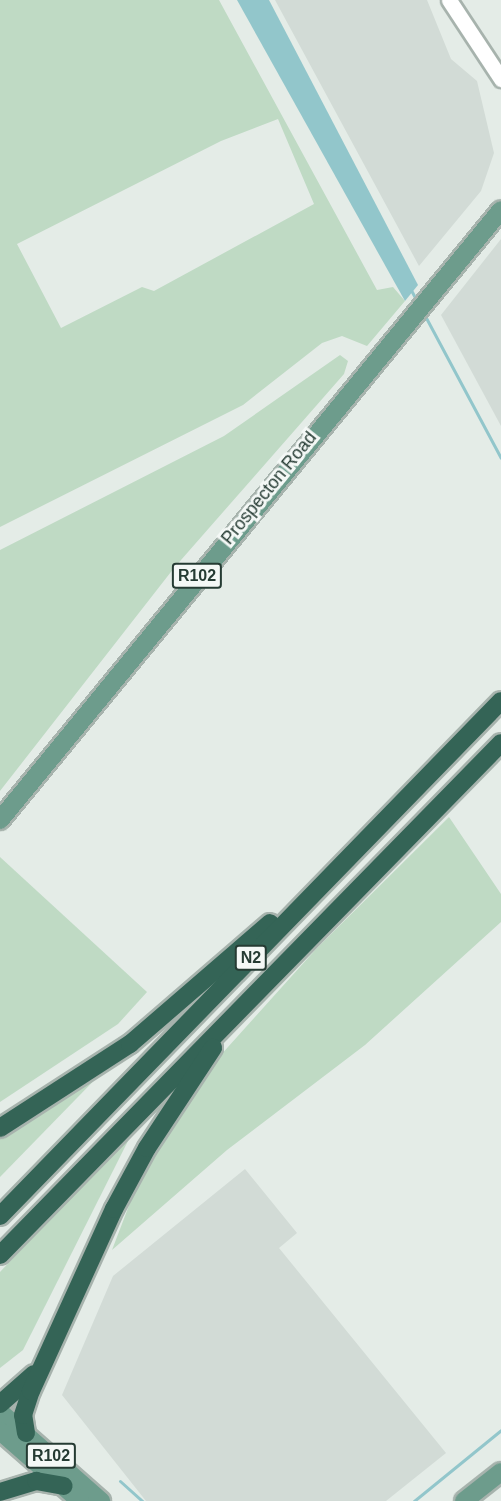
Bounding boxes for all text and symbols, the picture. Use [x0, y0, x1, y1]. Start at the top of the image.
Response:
street label: Prospecton Road [217, 427, 321, 549]
road number: R102 [172, 563, 222, 589]
road number: N2 [234, 945, 268, 971]
road number: R102 [26, 1443, 76, 1469]

